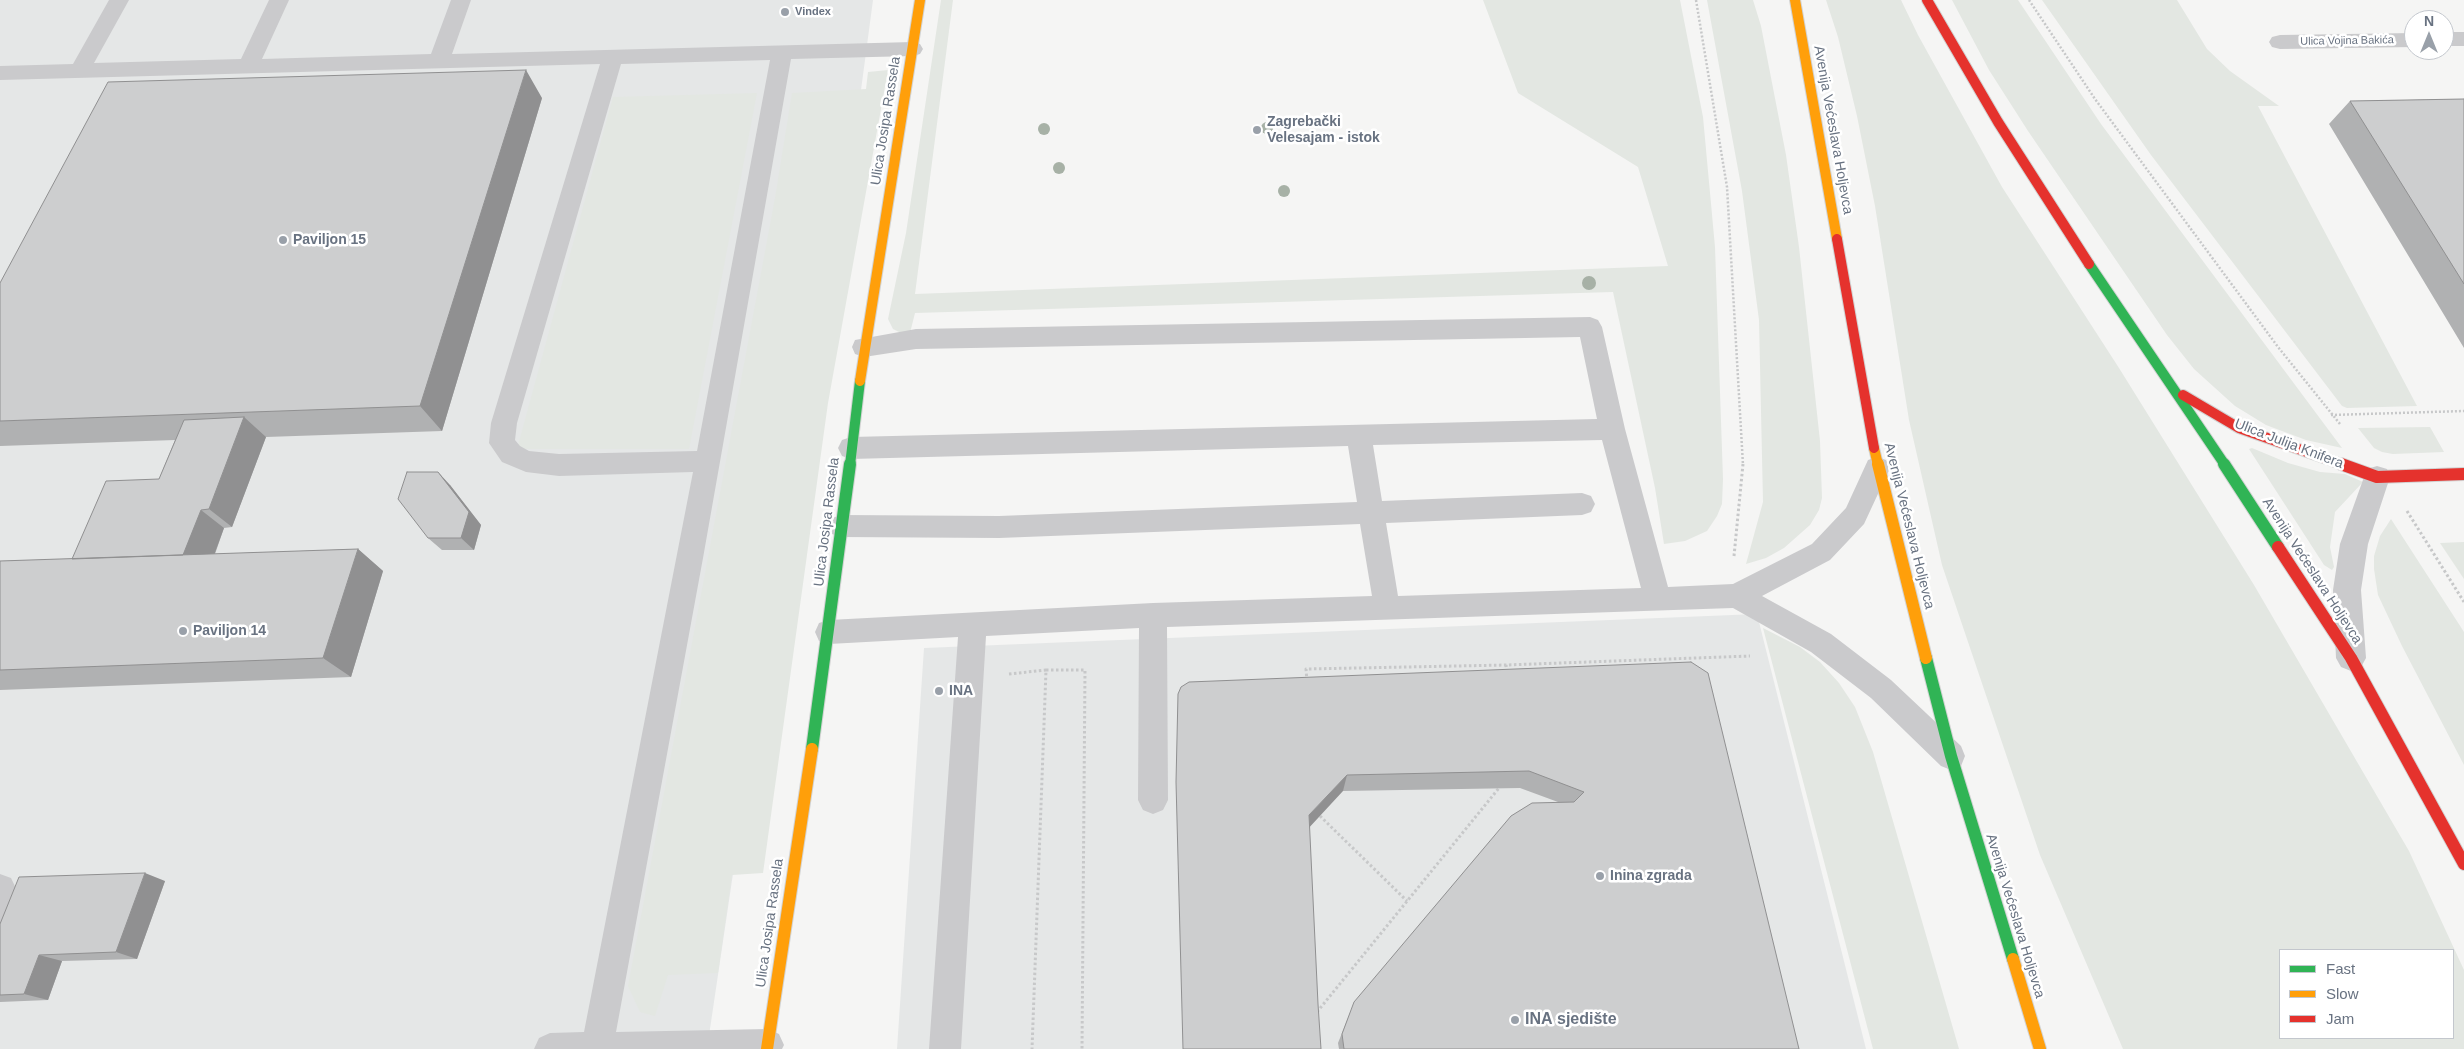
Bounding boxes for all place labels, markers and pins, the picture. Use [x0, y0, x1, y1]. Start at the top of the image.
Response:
place label: Vindex [795, 5, 831, 19]
marker: Vindex [779, 6, 791, 18]
place label: Zagrebački Velesajam - istok [1267, 114, 1380, 146]
marker: Zagrebački Velesajam - istok [1251, 124, 1263, 136]
place label: Paviljon 15 [293, 232, 366, 248]
marker: Paviljon 15 [277, 234, 289, 246]
place label: Paviljon 14 [193, 623, 266, 639]
marker: Paviljon 14 [177, 625, 189, 637]
place label: INA [949, 683, 973, 699]
marker: INA [933, 685, 945, 697]
place label: Inina zgrada [1610, 868, 1692, 884]
marker: Inina zgrada [1594, 870, 1606, 882]
place label: INA sjedište [1525, 1010, 1617, 1030]
marker: INA sjedište [1509, 1014, 1521, 1026]

